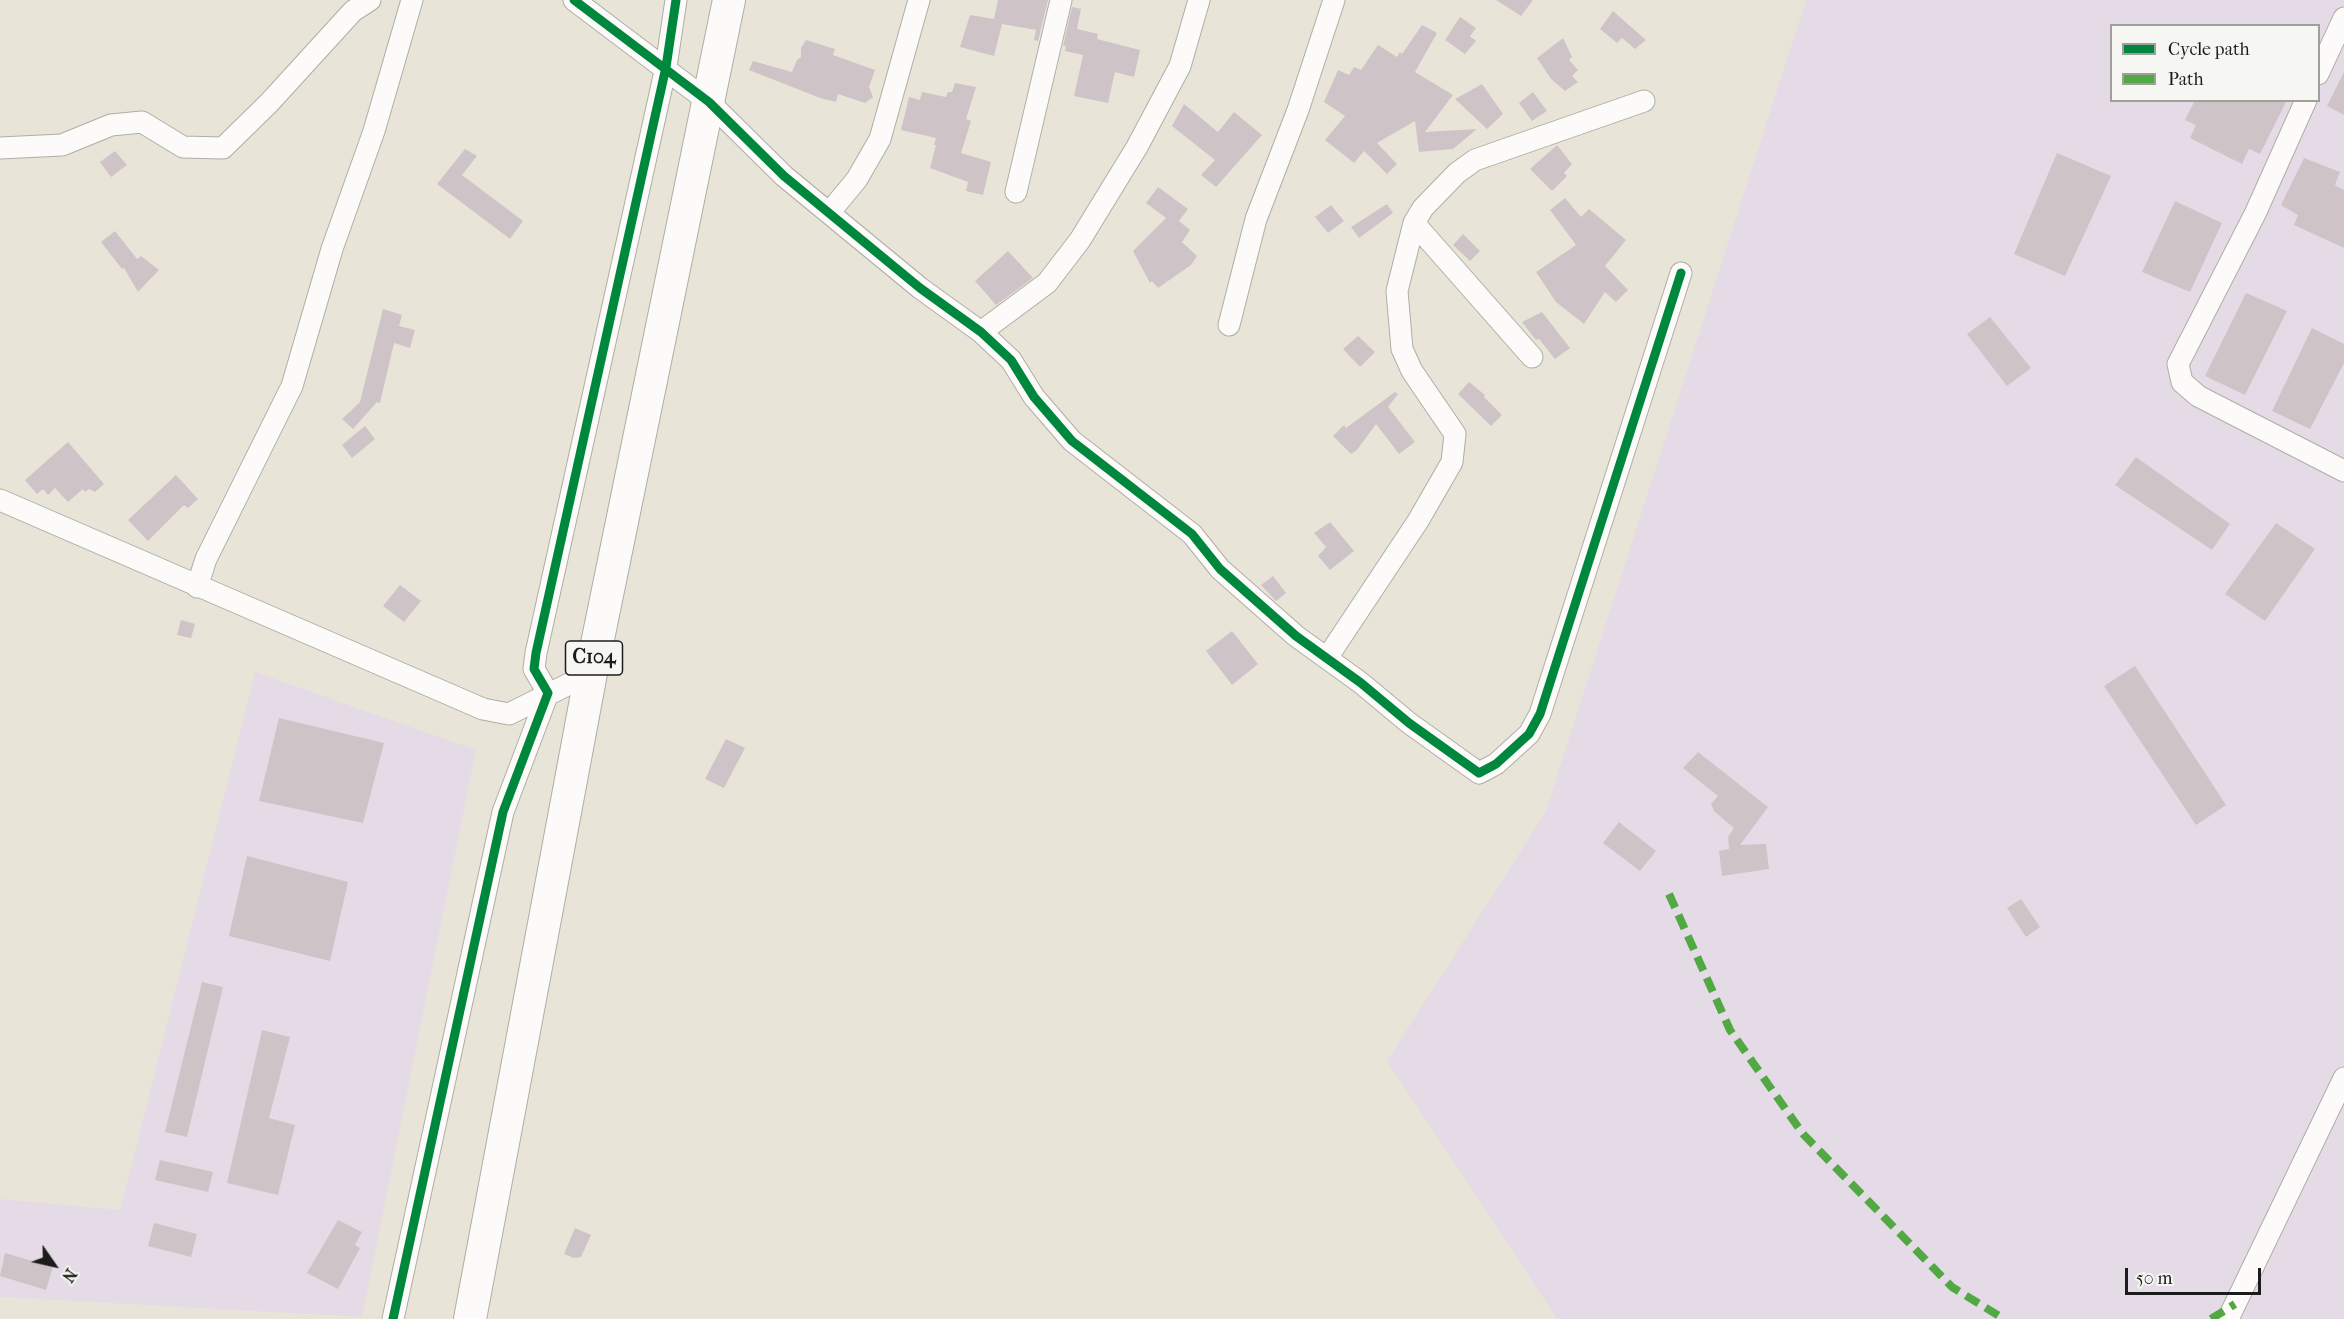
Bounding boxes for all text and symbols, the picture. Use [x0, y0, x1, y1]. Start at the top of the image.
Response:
legend [2110, 24, 2320, 102]
text: Cycle path [2168, 39, 2249, 60]
text: Path [2168, 69, 2204, 90]
road number: C104 [566, 641, 622, 675]
north arrow [24, 1235, 84, 1295]
scale bar [2128, 1256, 2264, 1294]
text: N [58, 1265, 81, 1286]
text: 50 m [2136, 1268, 2172, 1289]

